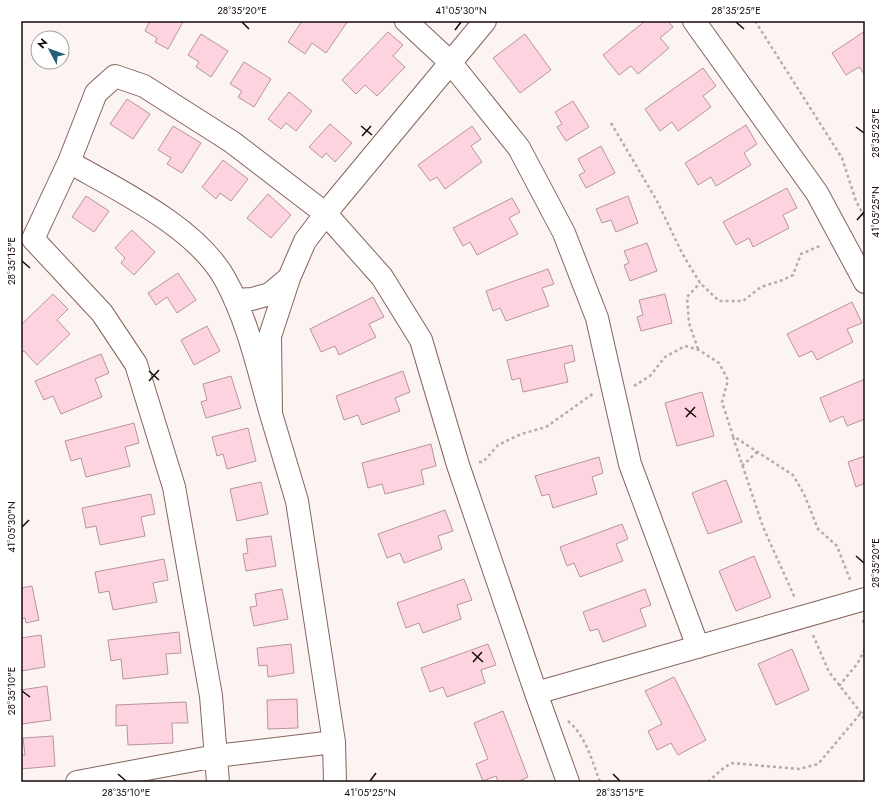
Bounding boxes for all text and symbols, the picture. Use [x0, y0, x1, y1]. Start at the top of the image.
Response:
text: 28°35'20"E [217, 3, 267, 18]
text: 41°05'30"N [435, 3, 487, 18]
text: 28°35'25"E [711, 3, 761, 18]
north arrow [30, 30, 70, 70]
text: N [34, 35, 51, 52]
text: 28°35'25"E [868, 108, 883, 158]
text: 41°05'25"N [868, 186, 883, 238]
text: 28°35'15"E [4, 237, 19, 285]
text: 41°05'30"N [4, 501, 19, 553]
text: 28°35'20"E [868, 538, 883, 588]
text: 28°35'10"E [4, 667, 19, 715]
text: 28°35'10"E [102, 785, 150, 800]
text: 41°05'25"N [344, 785, 396, 800]
text: 28°35'15"E [596, 785, 644, 800]

